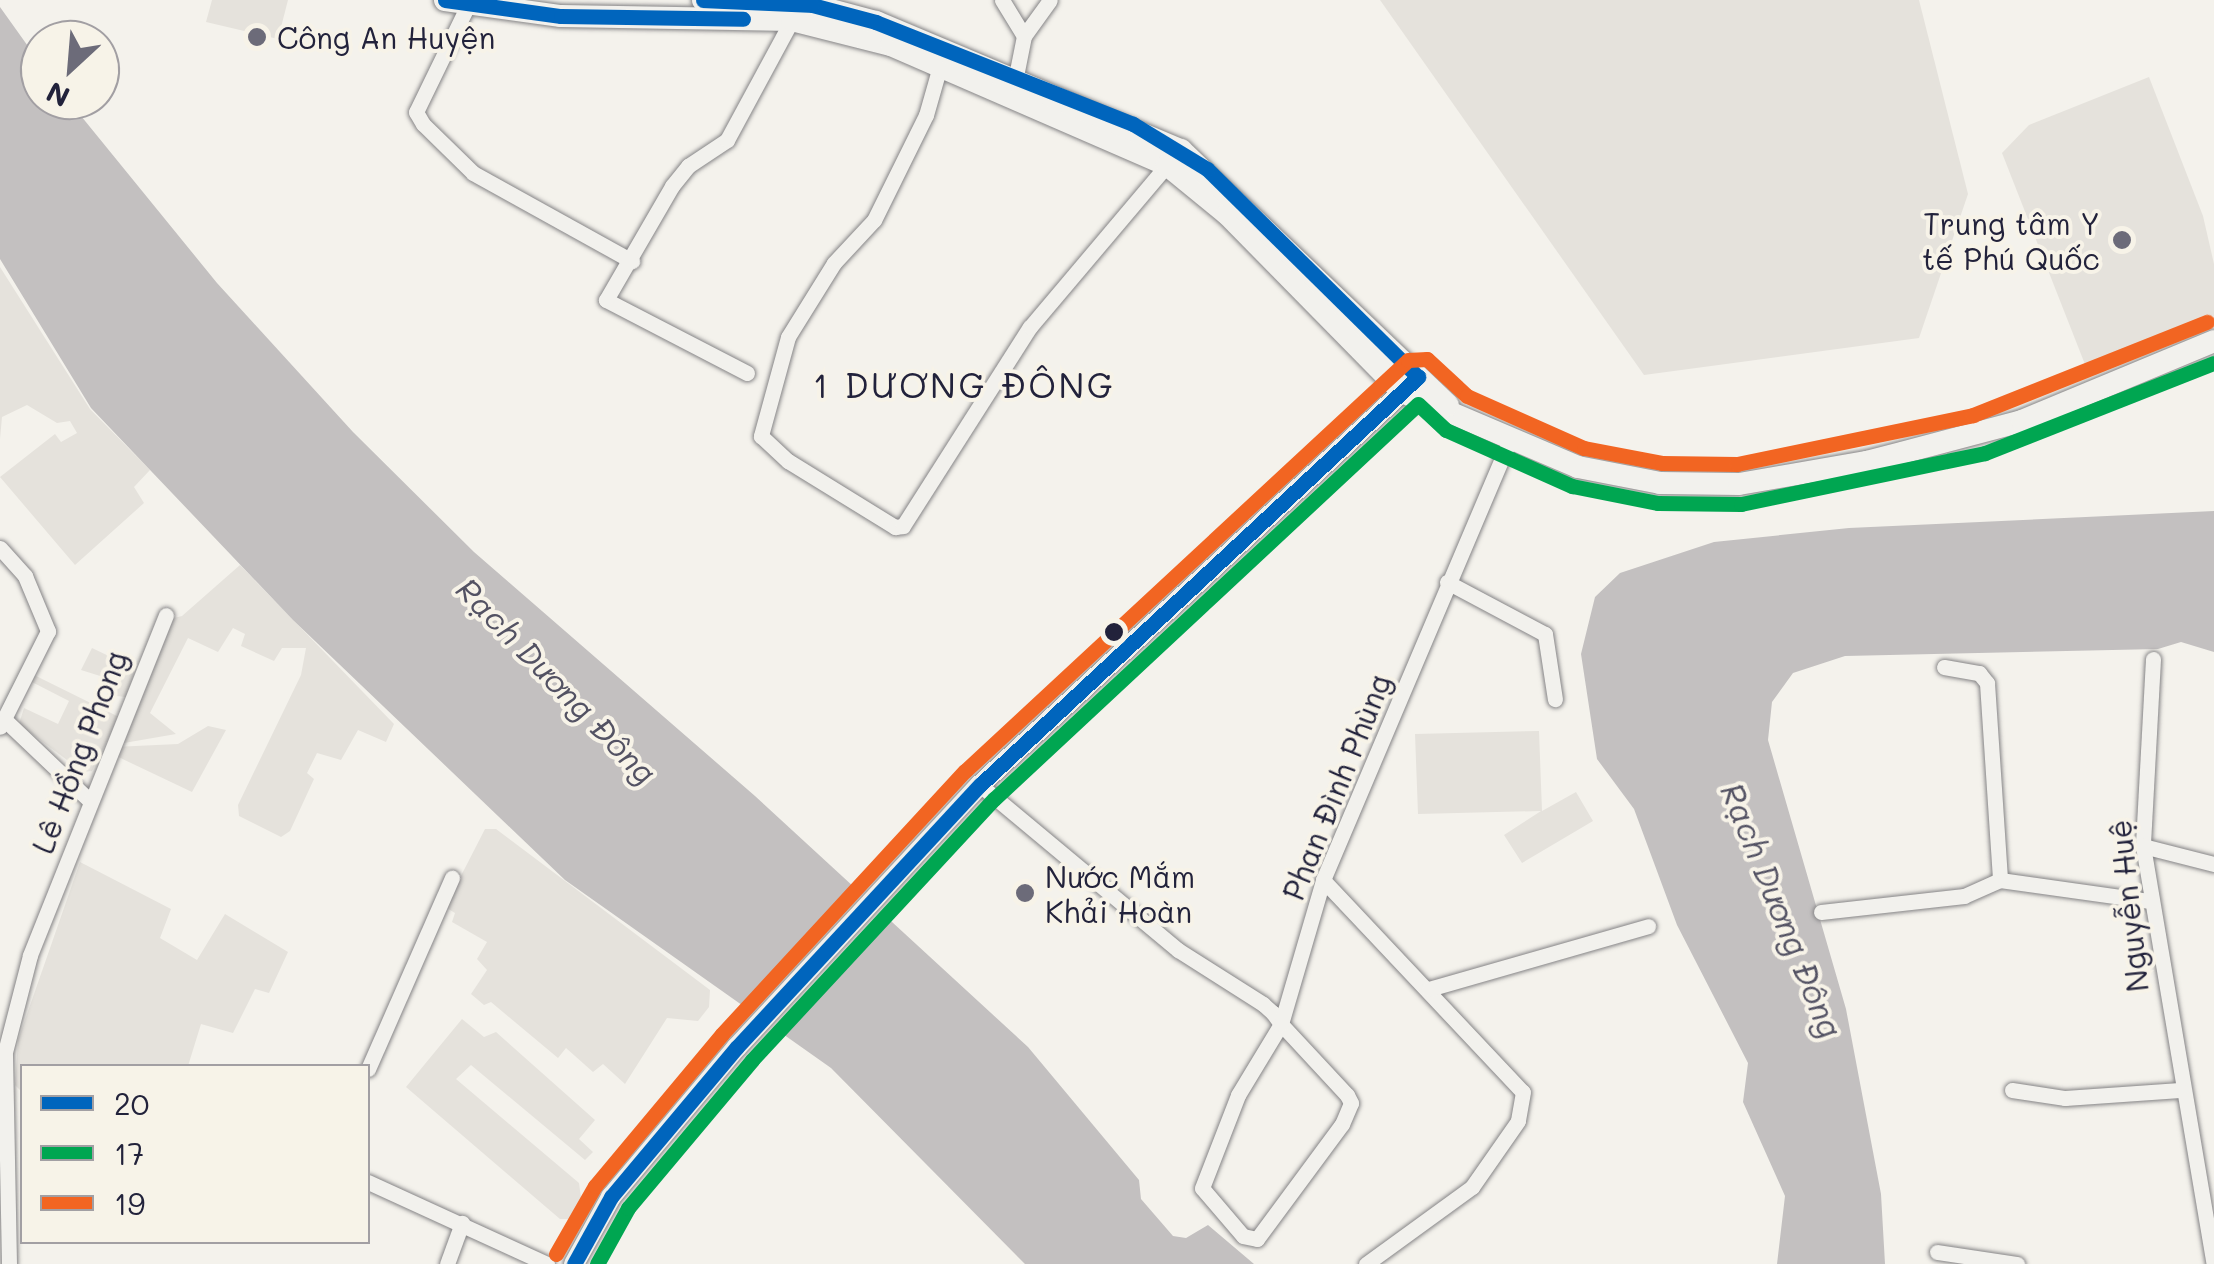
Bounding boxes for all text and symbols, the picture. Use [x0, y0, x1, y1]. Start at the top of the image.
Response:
place label: Công An Huyện [277, 19, 495, 55]
north arrow [20, 20, 120, 120]
marker: Công An Huyện [246, 26, 268, 48]
text: N [40, 74, 75, 116]
place label: Trung tâm Y tế Phú Quốc [1922, 205, 2100, 276]
marker: Trung tâm Y tế Phú Quốc [2109, 227, 2135, 253]
district label: 1 DƯƠNG ĐÔNG [813, 363, 1115, 405]
water label: Rạch Dương Đông [449, 569, 665, 791]
unlabelled marker [1104, 622, 1124, 642]
street label: Lê Hồng Phong [24, 646, 134, 858]
street label: Phan Đình Phùng [1274, 669, 1398, 905]
water label: Rạch Dương Đông [1713, 777, 1851, 1043]
street label: Nguyễn Huệ [2101, 818, 2155, 994]
place label: Nước Mắm Khải Hoàn [1045, 858, 1195, 928]
marker: Nước Mắm Khải Hoàn [1014, 882, 1036, 904]
legend [20, 1064, 370, 1244]
text: 20 [114, 1083, 149, 1123]
text: 17 [114, 1133, 144, 1173]
text: 19 [114, 1183, 145, 1223]

